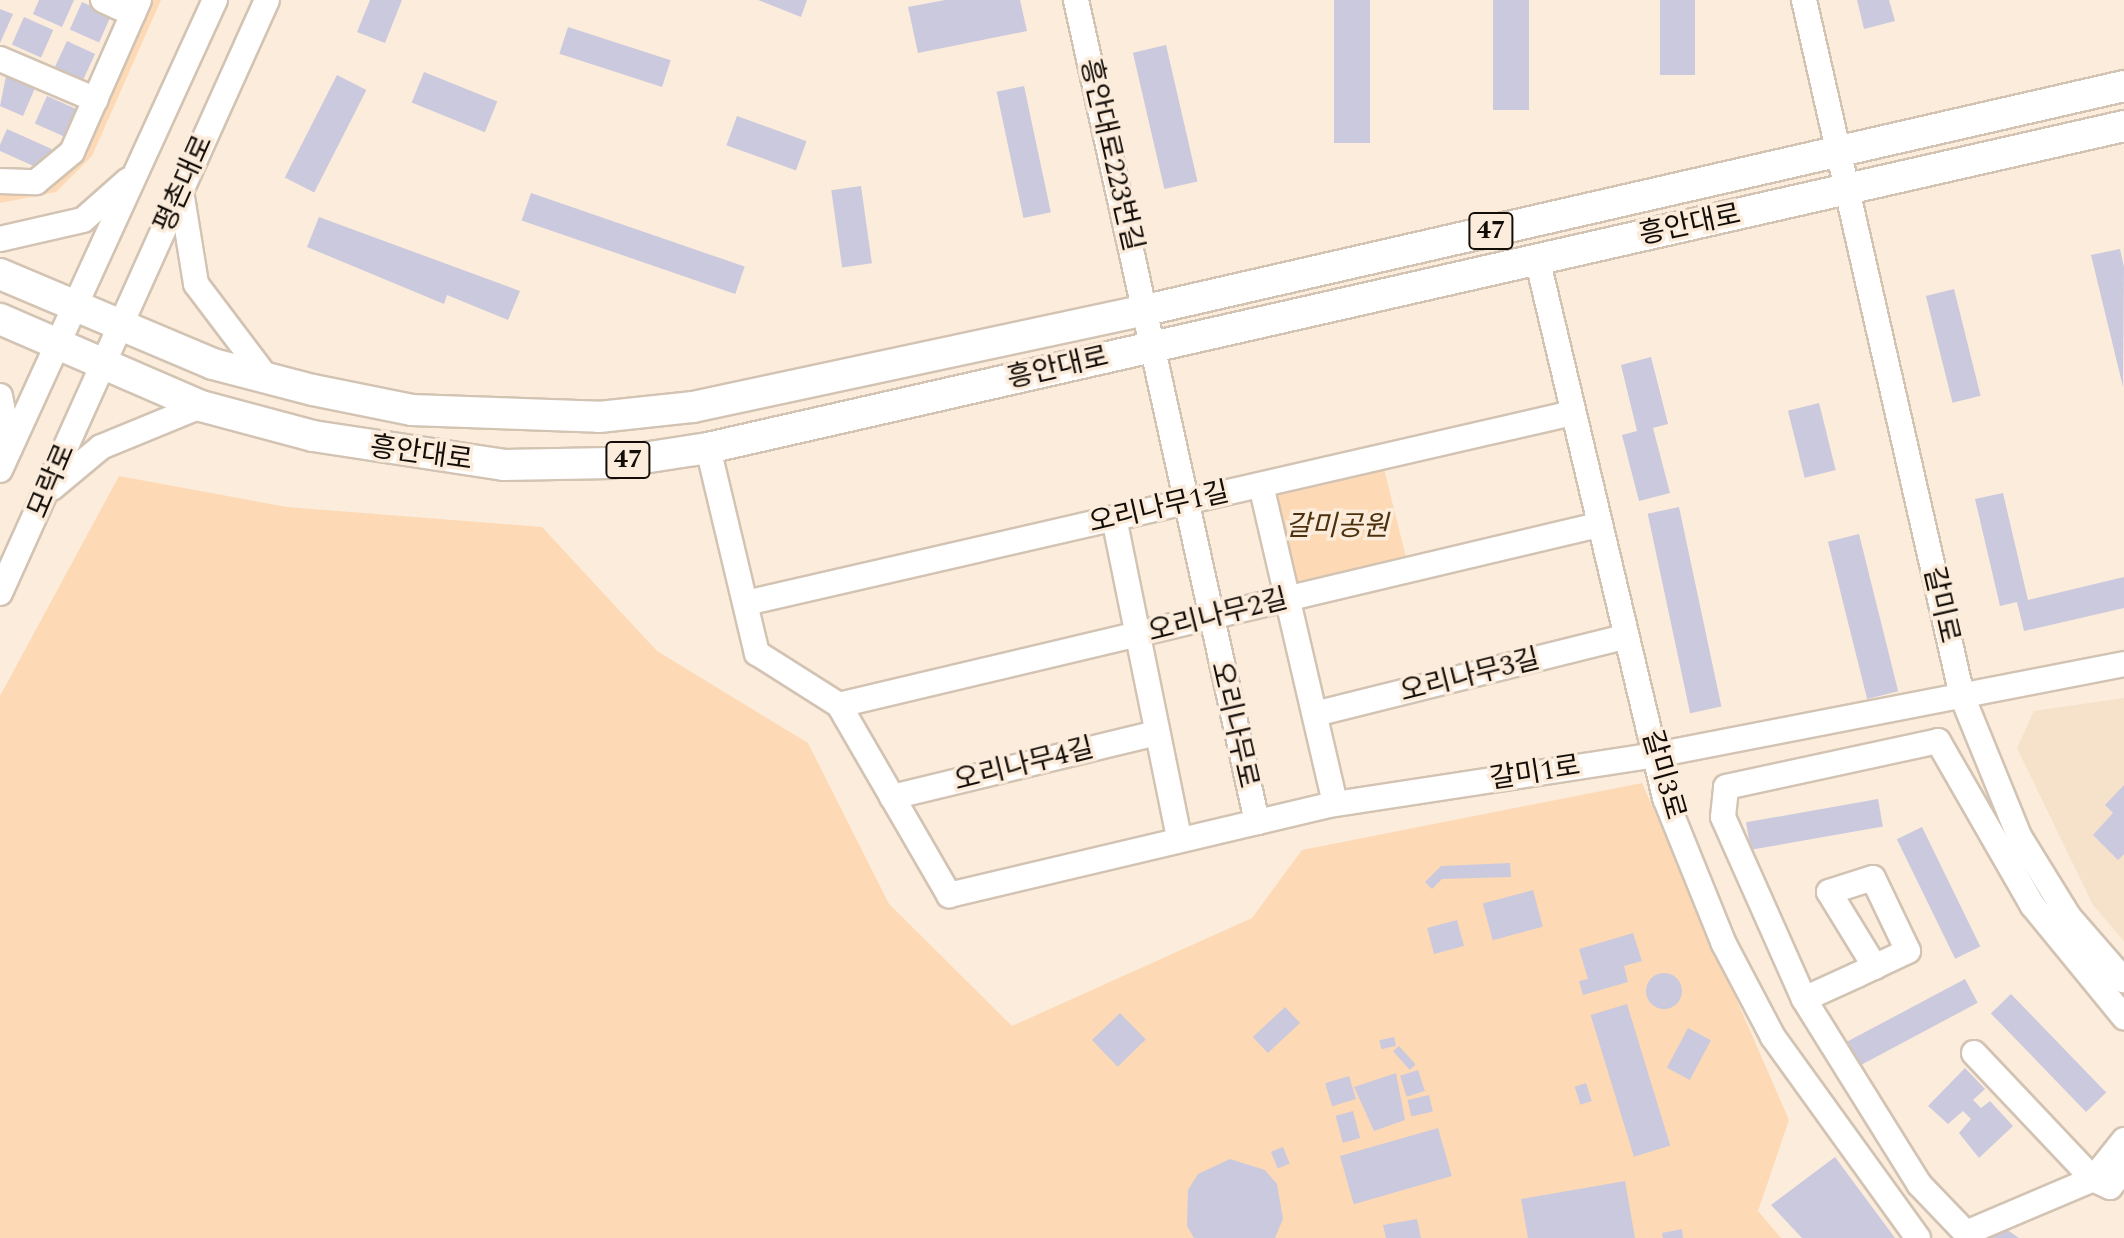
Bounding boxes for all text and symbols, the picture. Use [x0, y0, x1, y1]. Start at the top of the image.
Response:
street label: 흥안대로223번길 [1073, 55, 1149, 255]
street label: 평촌대로 [148, 130, 220, 238]
street label: 흥안대로 [1636, 198, 1744, 252]
road number: 47 [1467, 209, 1515, 253]
street label: 흥안대로 [1004, 340, 1112, 396]
street label: 흥안대로 [368, 430, 474, 478]
road number: 47 [604, 438, 652, 482]
street label: 모락로 [21, 439, 83, 523]
street label: 오리나무1길 [1086, 476, 1232, 540]
park label: 갈미공원 [1285, 510, 1389, 544]
street label: 갈미로 [1916, 564, 1966, 646]
street label: 오리나무2길 [1145, 582, 1291, 650]
street label: 오리나무3길 [1397, 642, 1543, 710]
street label: 오리나무로 [1203, 658, 1265, 792]
street label: 갈미3로 [1634, 726, 1692, 824]
street label: 오리나무4길 [951, 731, 1097, 799]
street label: 갈미1로 [1487, 749, 1583, 797]

